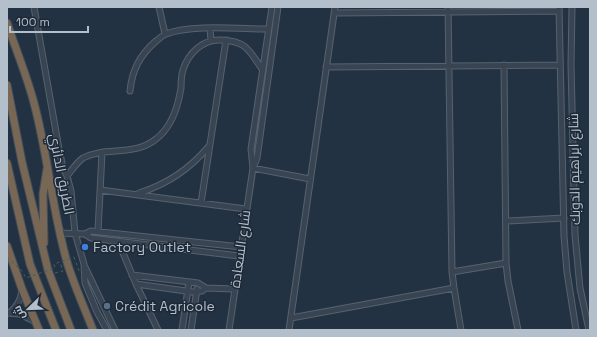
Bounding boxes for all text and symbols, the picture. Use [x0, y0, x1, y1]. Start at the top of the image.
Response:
scale bar [10, 8, 88, 34]
text: 100 m [16, 14, 50, 30]
street label: شارع ابراهيم الدوبك [564, 113, 585, 225]
street label: الطريق الدائري [42, 132, 79, 217]
street label: شارع السعادة [226, 209, 254, 289]
place label: Factory Outlet [93, 238, 191, 256]
marker: Factory Outlet [80, 242, 90, 252]
north arrow [8, 289, 48, 329]
place label: Crédit Agricole [115, 297, 215, 315]
marker: Crédit Agricole [102, 301, 112, 311]
text: ش [10, 304, 28, 322]

